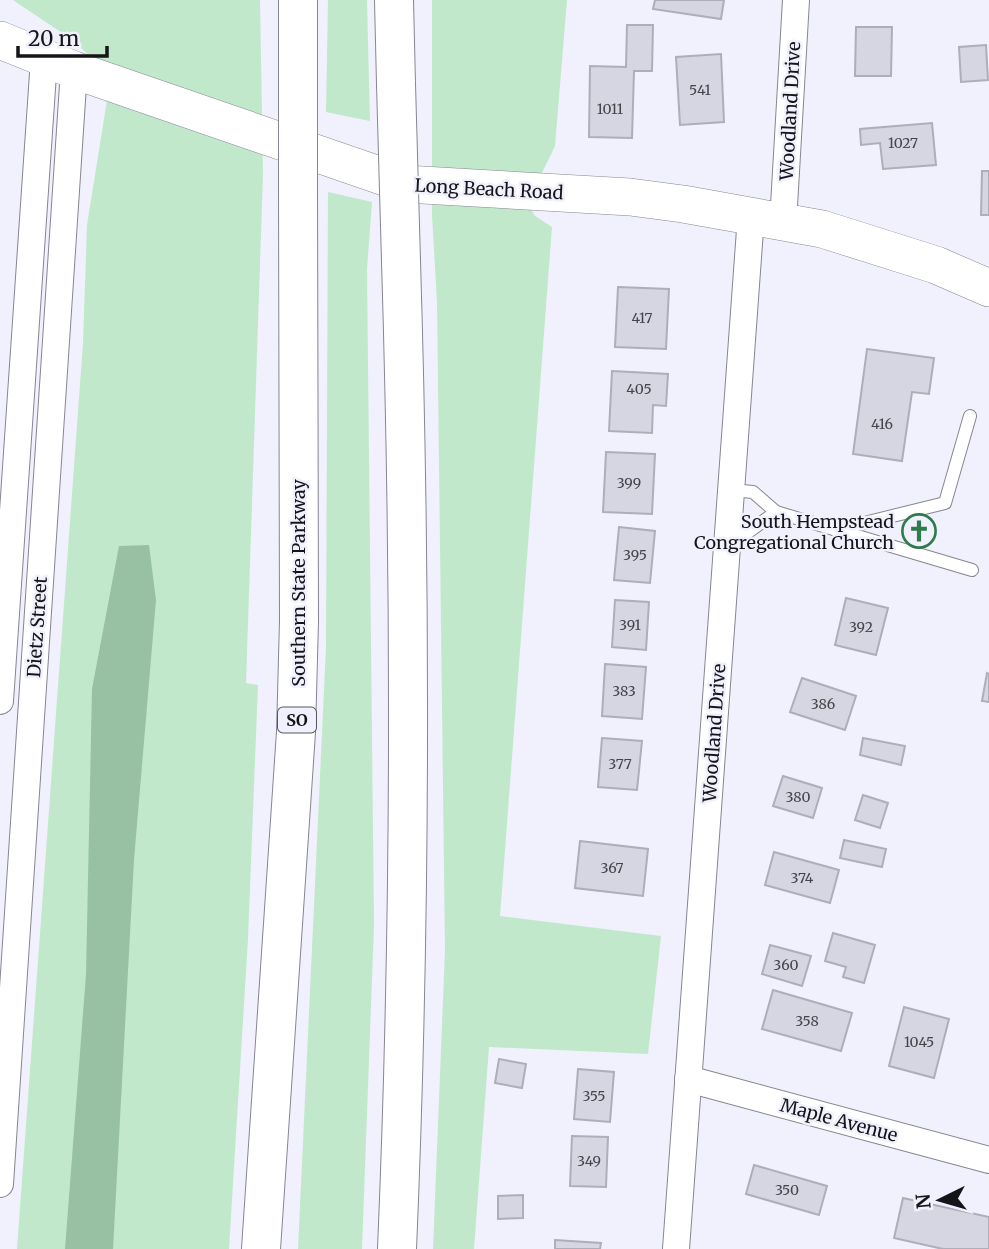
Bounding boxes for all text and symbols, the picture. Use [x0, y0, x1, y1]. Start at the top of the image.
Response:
scale bar [18, 14, 107, 58]
text: 20 m [28, 25, 80, 52]
street label: Woodland Drive [775, 41, 805, 182]
house number: 541 [689, 81, 711, 99]
house number: 1011 [597, 100, 623, 118]
house number: 1027 [888, 134, 918, 152]
street label: Long Beach Road [414, 174, 564, 204]
house number: 417 [631, 309, 653, 327]
house number: 405 [626, 380, 652, 398]
house number: 416 [871, 415, 893, 433]
house number: 399 [617, 474, 641, 492]
street label: Southern State Parkway [287, 479, 310, 687]
place label: South Hempstead Congregational Church [694, 510, 894, 554]
church icon: South Hempstead Congregational Church [900, 512, 938, 550]
house number: 395 [623, 546, 647, 564]
street label: Dietz Street [22, 576, 52, 678]
house number: 391 [619, 616, 641, 634]
house number: 392 [849, 618, 873, 636]
street label: Woodland Drive [698, 663, 730, 804]
house number: 383 [612, 682, 636, 700]
house number: 386 [811, 695, 835, 713]
road number: SO [278, 708, 316, 733]
house number: 377 [608, 755, 632, 773]
house number: 380 [785, 788, 811, 806]
house number: 367 [600, 859, 624, 877]
house number: 374 [791, 869, 814, 887]
house number: 360 [773, 956, 799, 974]
house number: 358 [795, 1012, 819, 1030]
house number: 1045 [904, 1033, 934, 1051]
house number: 355 [583, 1087, 605, 1105]
street label: Maple Avenue [778, 1093, 900, 1147]
house number: 349 [577, 1152, 601, 1170]
north arrow [905, 1165, 975, 1235]
house number: 350 [775, 1181, 799, 1199]
text: N [910, 1193, 936, 1210]

